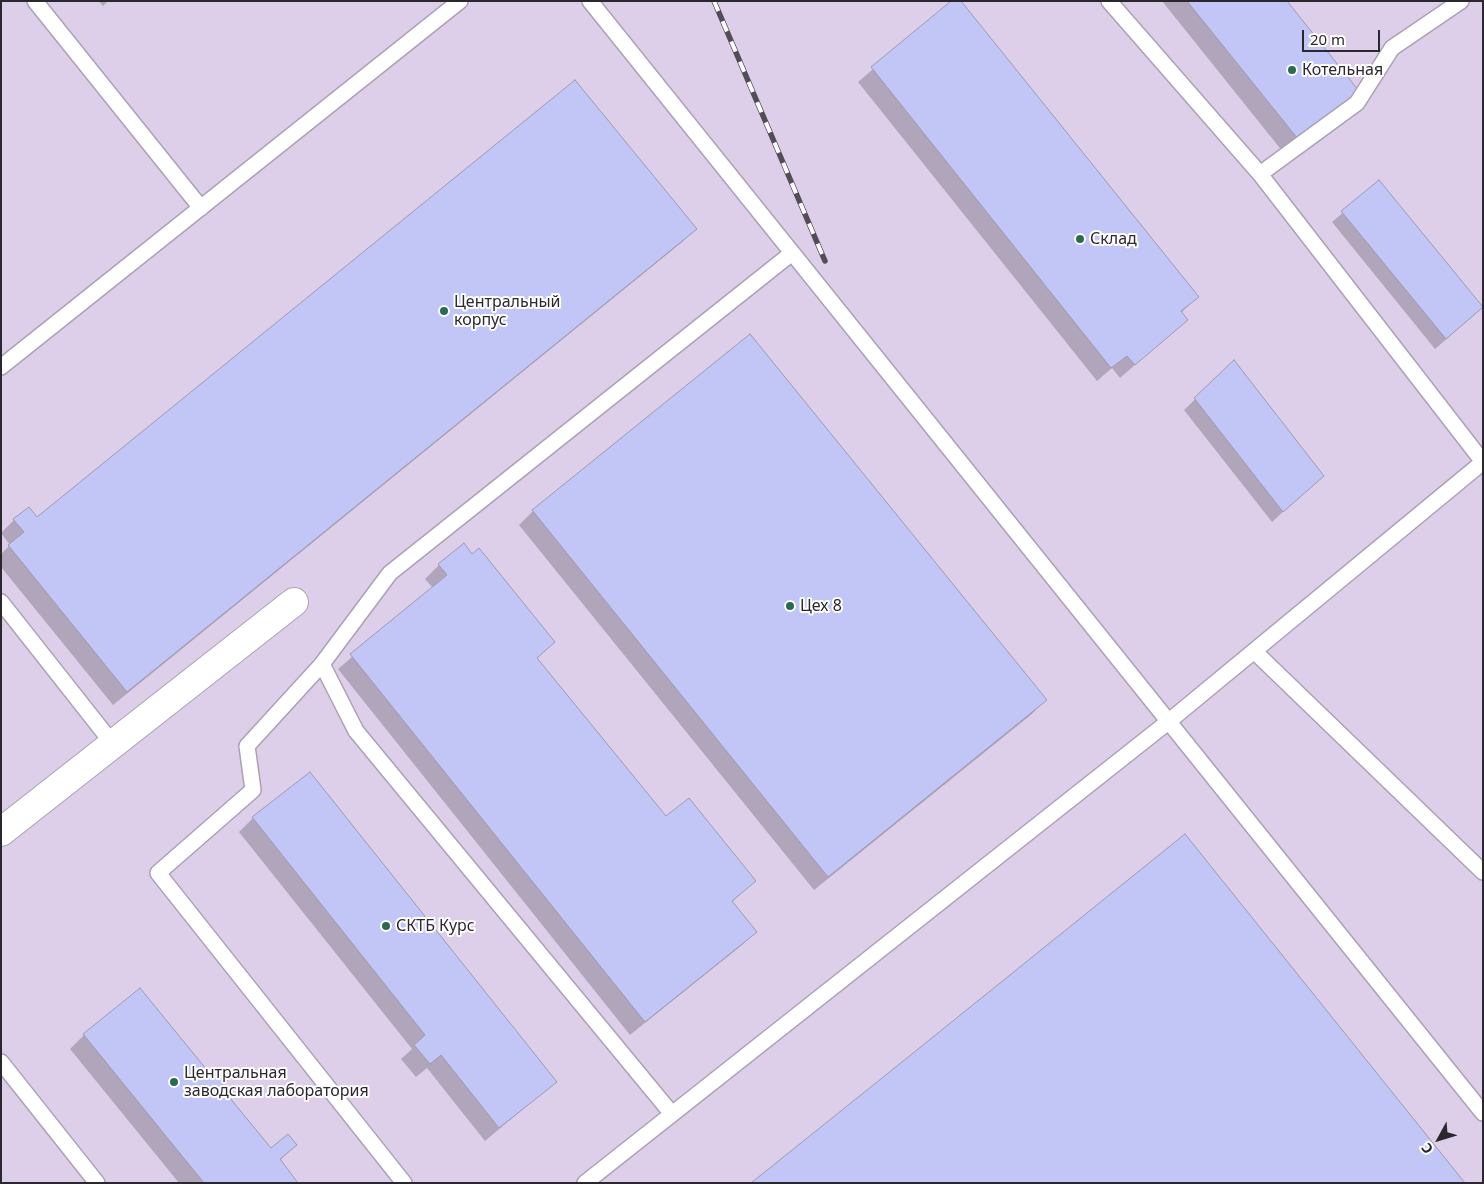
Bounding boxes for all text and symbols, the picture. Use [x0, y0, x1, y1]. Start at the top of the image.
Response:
scale bar [1304, 20, 1382, 52]
text: 20 m [1310, 29, 1345, 49]
place label: Котельная [1302, 60, 1383, 80]
marker: Котельная [1286, 64, 1298, 76]
place label: Склад [1090, 229, 1137, 249]
marker: Склад [1074, 233, 1086, 245]
place label: Центральный корпус [454, 292, 561, 330]
marker: Центральный корпус [438, 305, 450, 317]
place label: Цех 8 [800, 596, 842, 616]
marker: Цех 8 [784, 600, 796, 612]
place label: СКТБ Курс [396, 916, 475, 936]
marker: СКТБ Курс [380, 920, 392, 932]
place label: Центральная заводская лаборатория [184, 1063, 369, 1101]
marker: Центральная заводская лаборатория [168, 1076, 180, 1088]
north arrow [1414, 1114, 1464, 1164]
text: С [1417, 1139, 1437, 1158]

